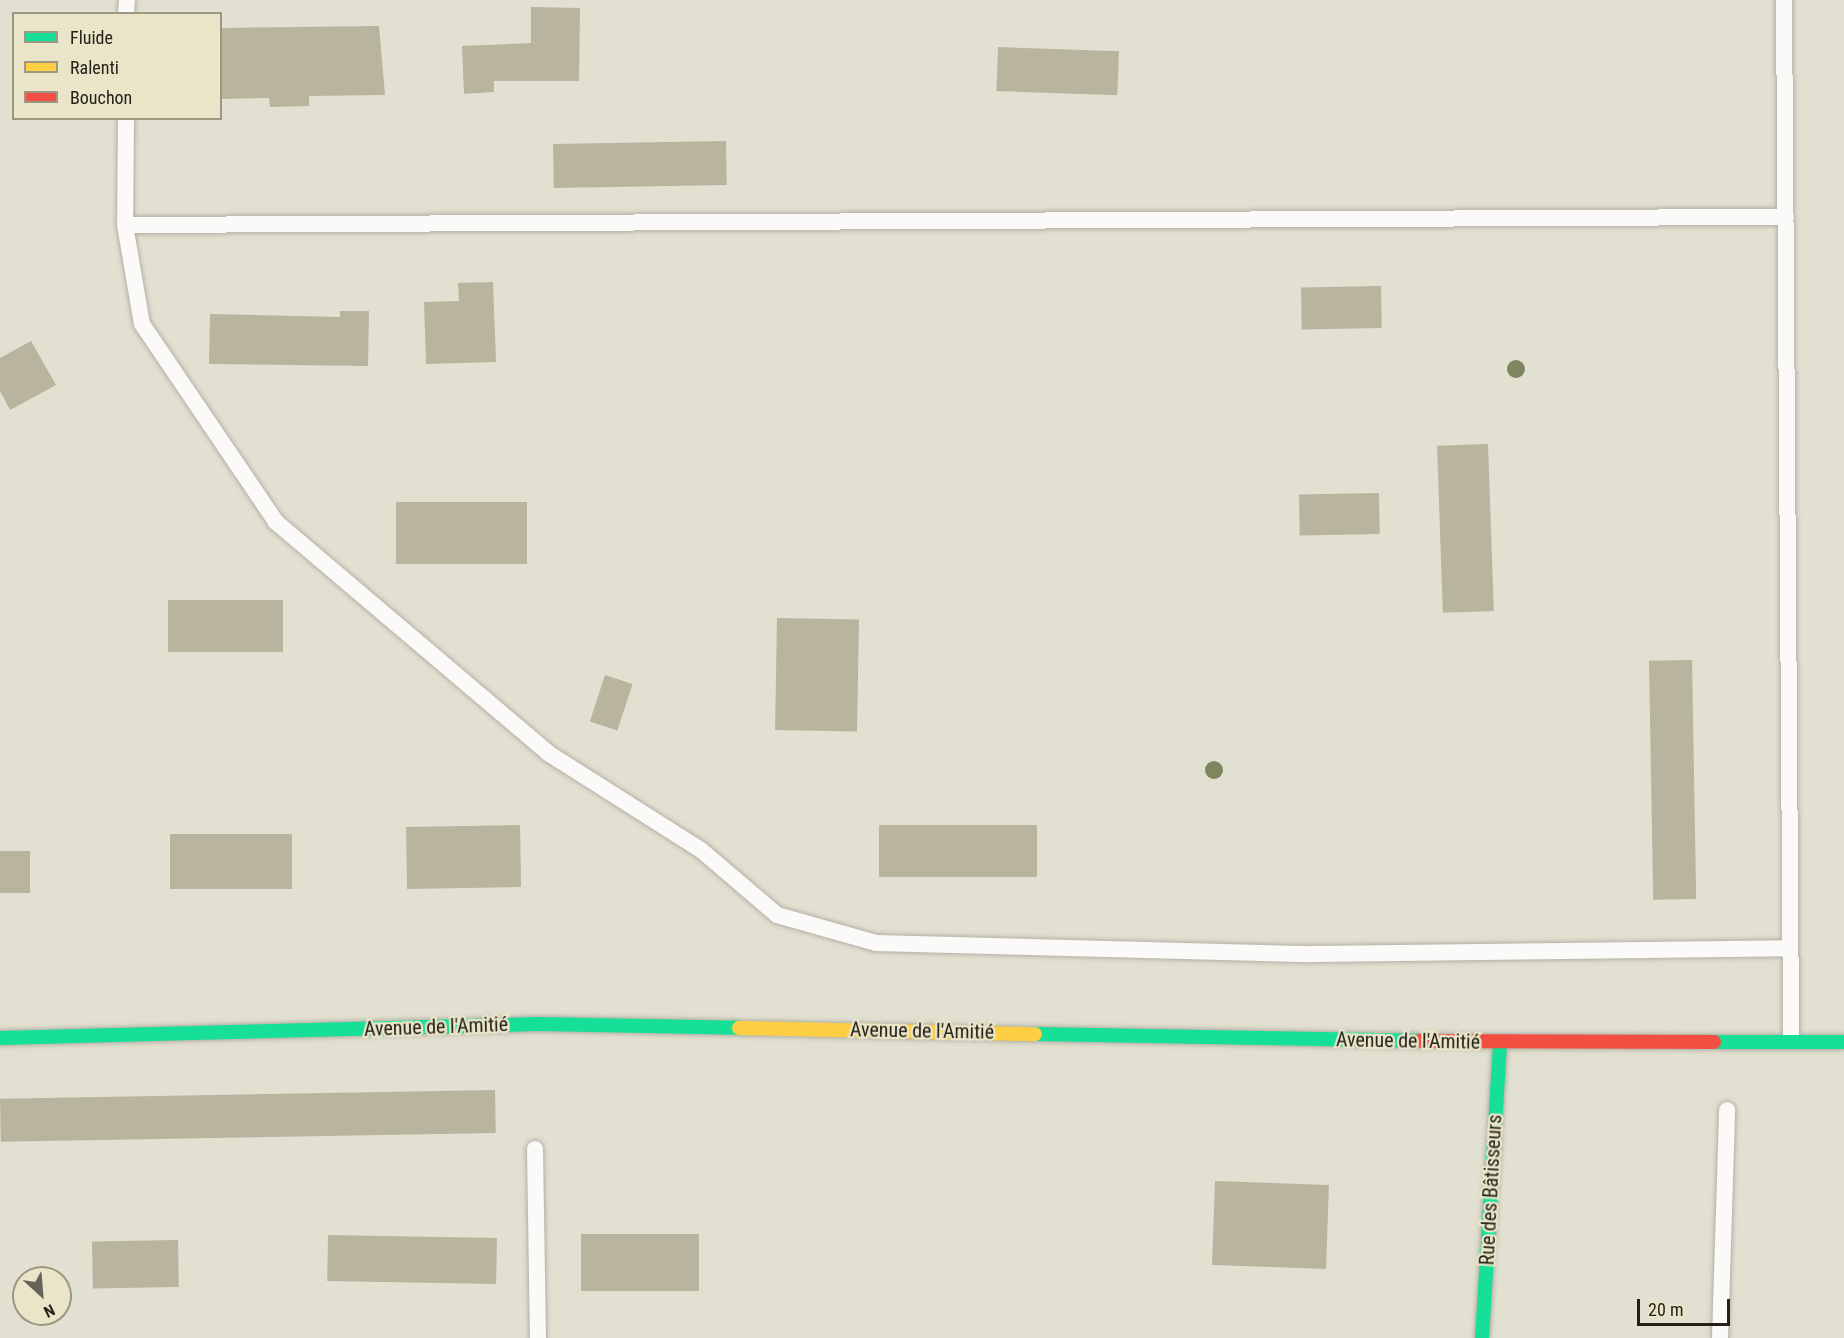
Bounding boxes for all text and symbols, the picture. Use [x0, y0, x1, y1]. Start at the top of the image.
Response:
legend [12, 12, 222, 120]
text: Fluide [70, 27, 113, 48]
text: Ralenti [70, 57, 119, 78]
text: Bouchon [70, 87, 132, 108]
street label: Avenue de l'Amitié [364, 1012, 508, 1042]
street label: Avenue de l'Amitié [850, 1018, 994, 1044]
street label: Avenue de l'Amitié [1336, 1028, 1480, 1054]
street label: Rue des Bâtisseurs [1475, 1114, 1507, 1266]
north arrow [12, 1266, 72, 1326]
scale bar [1640, 1287, 1733, 1325]
text: 20 m [1648, 1299, 1683, 1320]
text: N [41, 1300, 58, 1322]

